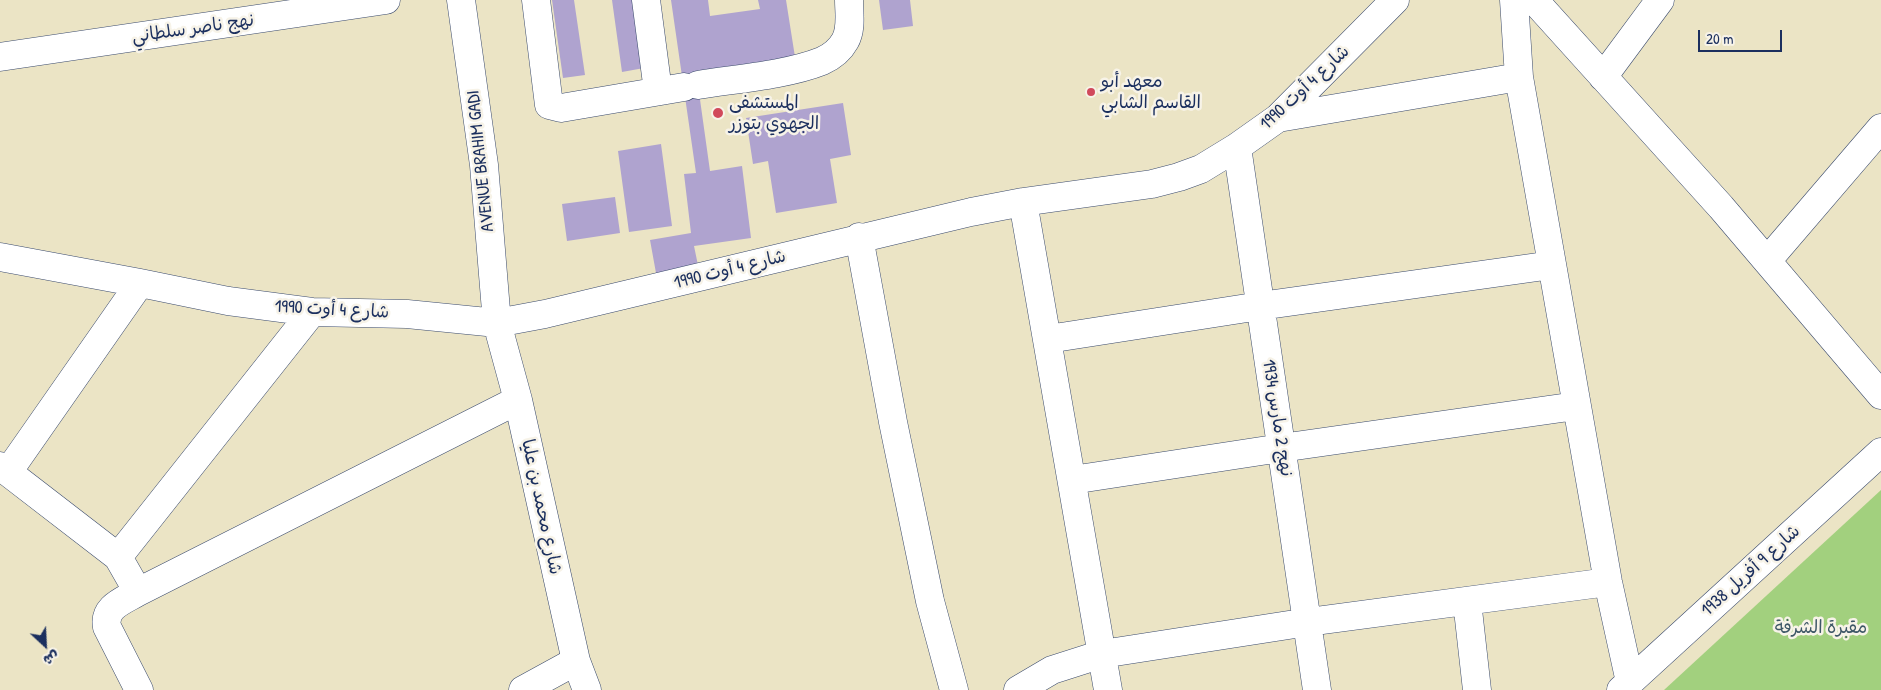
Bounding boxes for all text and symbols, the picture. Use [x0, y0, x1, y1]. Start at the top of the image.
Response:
street label: نهج ناصر سلطاني [131, 10, 255, 48]
scale bar [1701, 20, 1785, 52]
text: 20 m [1706, 28, 1733, 49]
street label: شارع 4 أوت 1990 [1256, 41, 1354, 135]
place label: معهد أبو القاسم الشابي [1101, 71, 1201, 114]
marker: معهد أبو القاسم الشابي [1085, 86, 1097, 98]
street label: AVENUE BRAHIM GADI [463, 89, 499, 233]
place label: المستشفى الجهوي بتوزر [729, 92, 819, 134]
marker: المستشفى الجهوي بتوزر [711, 106, 725, 120]
street label: شارع 4 أوت 1990 [672, 246, 788, 294]
street label: شارع 4 أوت 1990 [274, 296, 390, 324]
street label: نهج 2 مارس 1934 [1257, 358, 1297, 478]
street label: شارع محمد بن عليا [516, 437, 566, 577]
street label: شارع 9 أفريل 1938 [1697, 521, 1805, 621]
park label: مقبرة الشرفة [1775, 617, 1867, 639]
north arrow [20, 620, 70, 670]
text: ش [41, 647, 63, 671]

